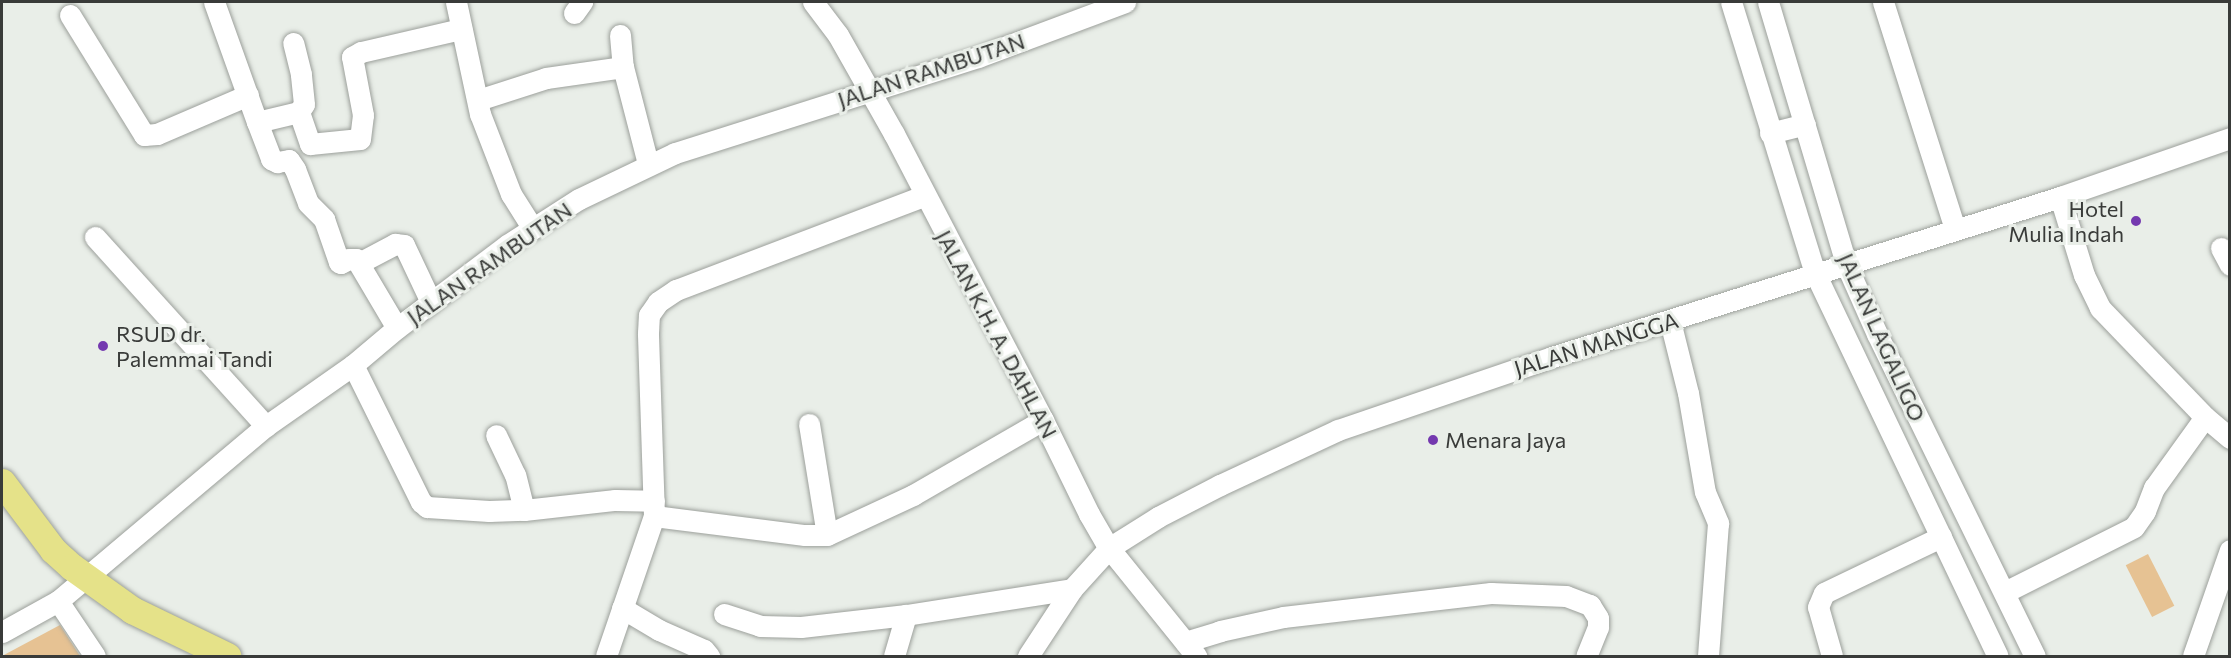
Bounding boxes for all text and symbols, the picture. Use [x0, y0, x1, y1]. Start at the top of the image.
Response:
street label: JALAN RAMBUTAN [834, 27, 1028, 113]
place label: Hotel Mulia Indah [2008, 195, 2124, 246]
street label: JALAN RAMBUTAN [401, 196, 577, 330]
marker: Hotel Mulia Indah [2129, 214, 2143, 228]
street label: JALAN K.H. A. DAHLAN [931, 225, 1063, 443]
street label: JALAN LAGALIGO [1833, 249, 1931, 425]
street label: JALAN MANGGA [1511, 306, 1681, 382]
place label: RSUD dr. Palemmai Tandi [116, 320, 273, 372]
marker: RSUD dr. Palemmai Tandi [94, 337, 112, 355]
place label: Menara Jaya [1445, 427, 1566, 453]
marker: Menara Jaya [1426, 433, 1440, 447]

